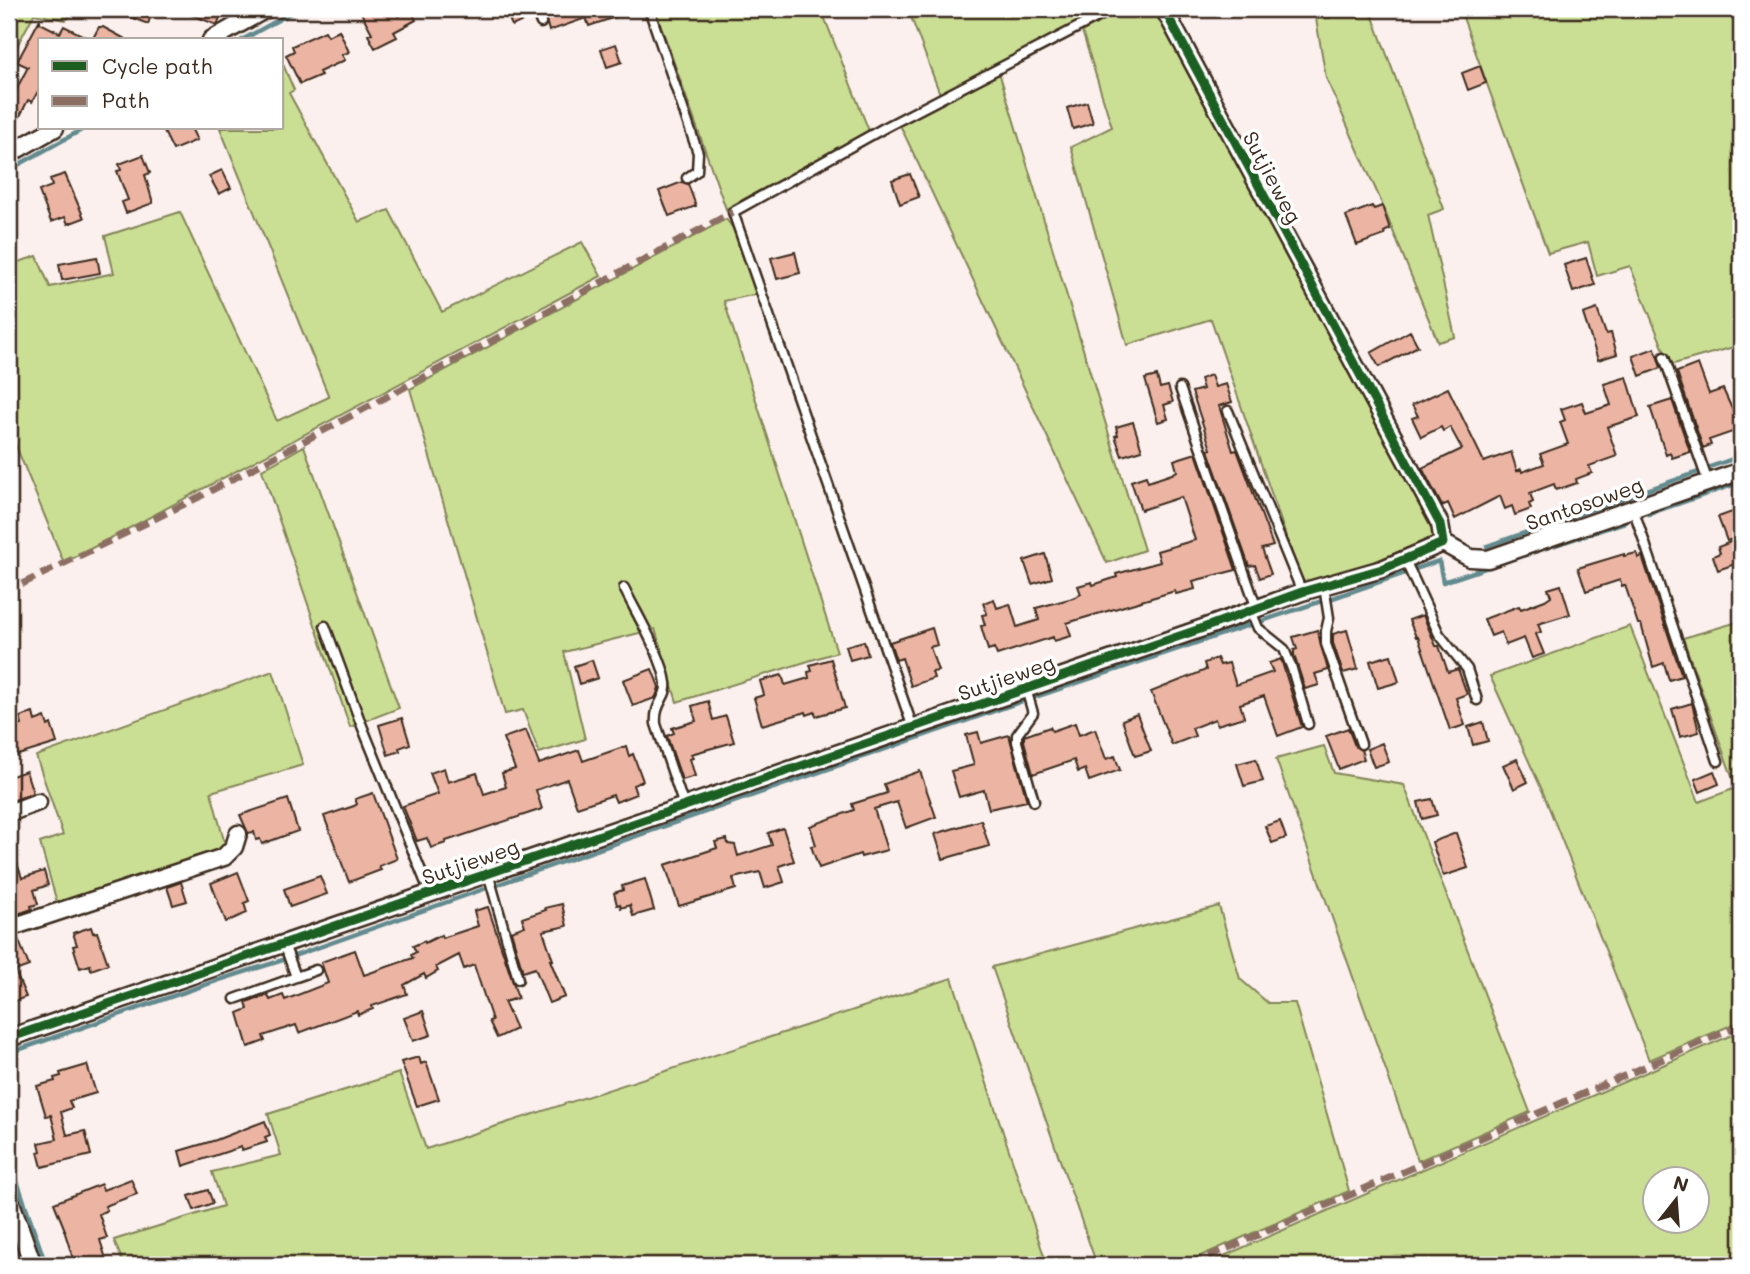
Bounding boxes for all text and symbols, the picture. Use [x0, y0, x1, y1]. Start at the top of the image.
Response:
legend [38, 38, 284, 130]
text: Cycle path [102, 52, 212, 79]
text: Path [102, 86, 149, 113]
street label: Sutjieweg [1237, 126, 1309, 228]
street label: Santosoweg [1522, 470, 1646, 536]
street label: Sutjieweg [954, 648, 1058, 706]
street label: Sutjieweg [418, 832, 522, 890]
north arrow [1642, 1166, 1712, 1236]
text: N [1671, 1169, 1692, 1197]

